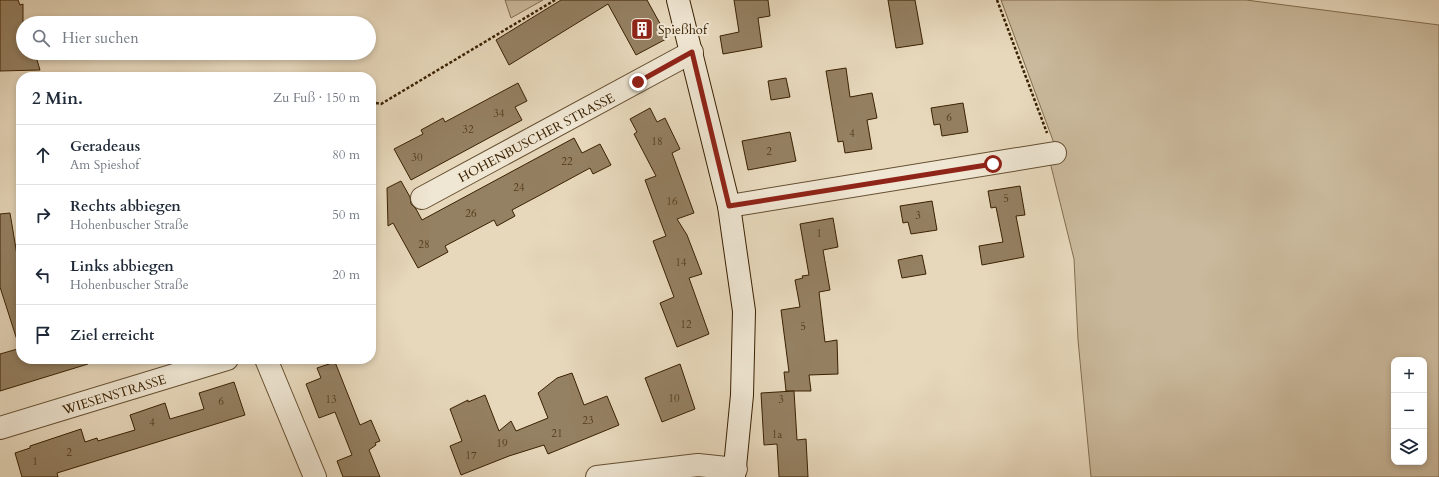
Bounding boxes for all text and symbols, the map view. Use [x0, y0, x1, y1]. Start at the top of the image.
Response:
search box [16, 16, 376, 60]
building icon: Spießhof [629, 16, 655, 42]
place label: Spießhof [658, 21, 709, 39]
icon: search [30, 27, 52, 49]
text: Hier suchen [62, 28, 139, 48]
route end [629, 73, 647, 91]
text: 2 Min. [32, 87, 83, 110]
text: Zu Fuß · 150 m [273, 89, 360, 107]
street label: HOHENBUSCHER STRASSE [455, 89, 618, 187]
house number: 34 [493, 106, 505, 121]
house number: 6 [946, 110, 952, 125]
house number: 32 [462, 122, 474, 137]
house number: 4 [849, 126, 855, 141]
house number: 18 [651, 134, 663, 149]
text: Geradeaus [70, 136, 140, 156]
icon: ahead [32, 144, 54, 166]
house number: 2 [766, 144, 772, 159]
text: 80 m [332, 146, 360, 164]
house number: 30 [411, 150, 423, 165]
house number: 22 [561, 154, 573, 169]
route start [984, 155, 1002, 173]
text: Am Spieshof [70, 156, 139, 174]
house number: 24 [513, 180, 525, 195]
house number: 5 [1003, 191, 1009, 206]
house number: 16 [666, 194, 678, 209]
text: Rechts abbiegen [70, 196, 181, 216]
icon: right [32, 204, 54, 226]
text: 50 m [332, 206, 360, 224]
house number: 26 [465, 206, 477, 221]
house number: 3 [915, 208, 921, 223]
text: Hohenbuscher Straße [70, 216, 189, 234]
house number: 1 [816, 226, 822, 241]
house number: 28 [418, 237, 430, 252]
house number: 14 [675, 255, 687, 270]
text: Links abbiegen [70, 256, 174, 276]
icon: left [32, 264, 54, 286]
text: 20 m [332, 266, 360, 284]
text: Hohenbuscher Straße [70, 276, 189, 294]
house number: 12 [680, 317, 692, 332]
house number: 5 [800, 319, 806, 334]
icon: arrive [32, 324, 54, 346]
text: Ziel erreicht [70, 325, 154, 345]
map controls [1391, 357, 1427, 465]
button: + [1391, 357, 1427, 393]
street label: WIESENSTRASSE [59, 371, 168, 420]
house number: 10 [668, 391, 680, 406]
house number: 13 [325, 392, 337, 407]
house number: 3 [778, 392, 784, 407]
button: − [1391, 393, 1427, 429]
house number: 6 [218, 394, 224, 409]
house number: 23 [582, 413, 594, 428]
house number: 4 [149, 415, 155, 430]
house number: 21 [551, 426, 563, 441]
house number: 1a [772, 427, 782, 442]
button: layers [1391, 429, 1427, 465]
house number: 19 [496, 436, 508, 451]
house number: 2 [66, 445, 72, 460]
house number: 17 [465, 448, 477, 463]
house number: 1 [32, 454, 38, 469]

